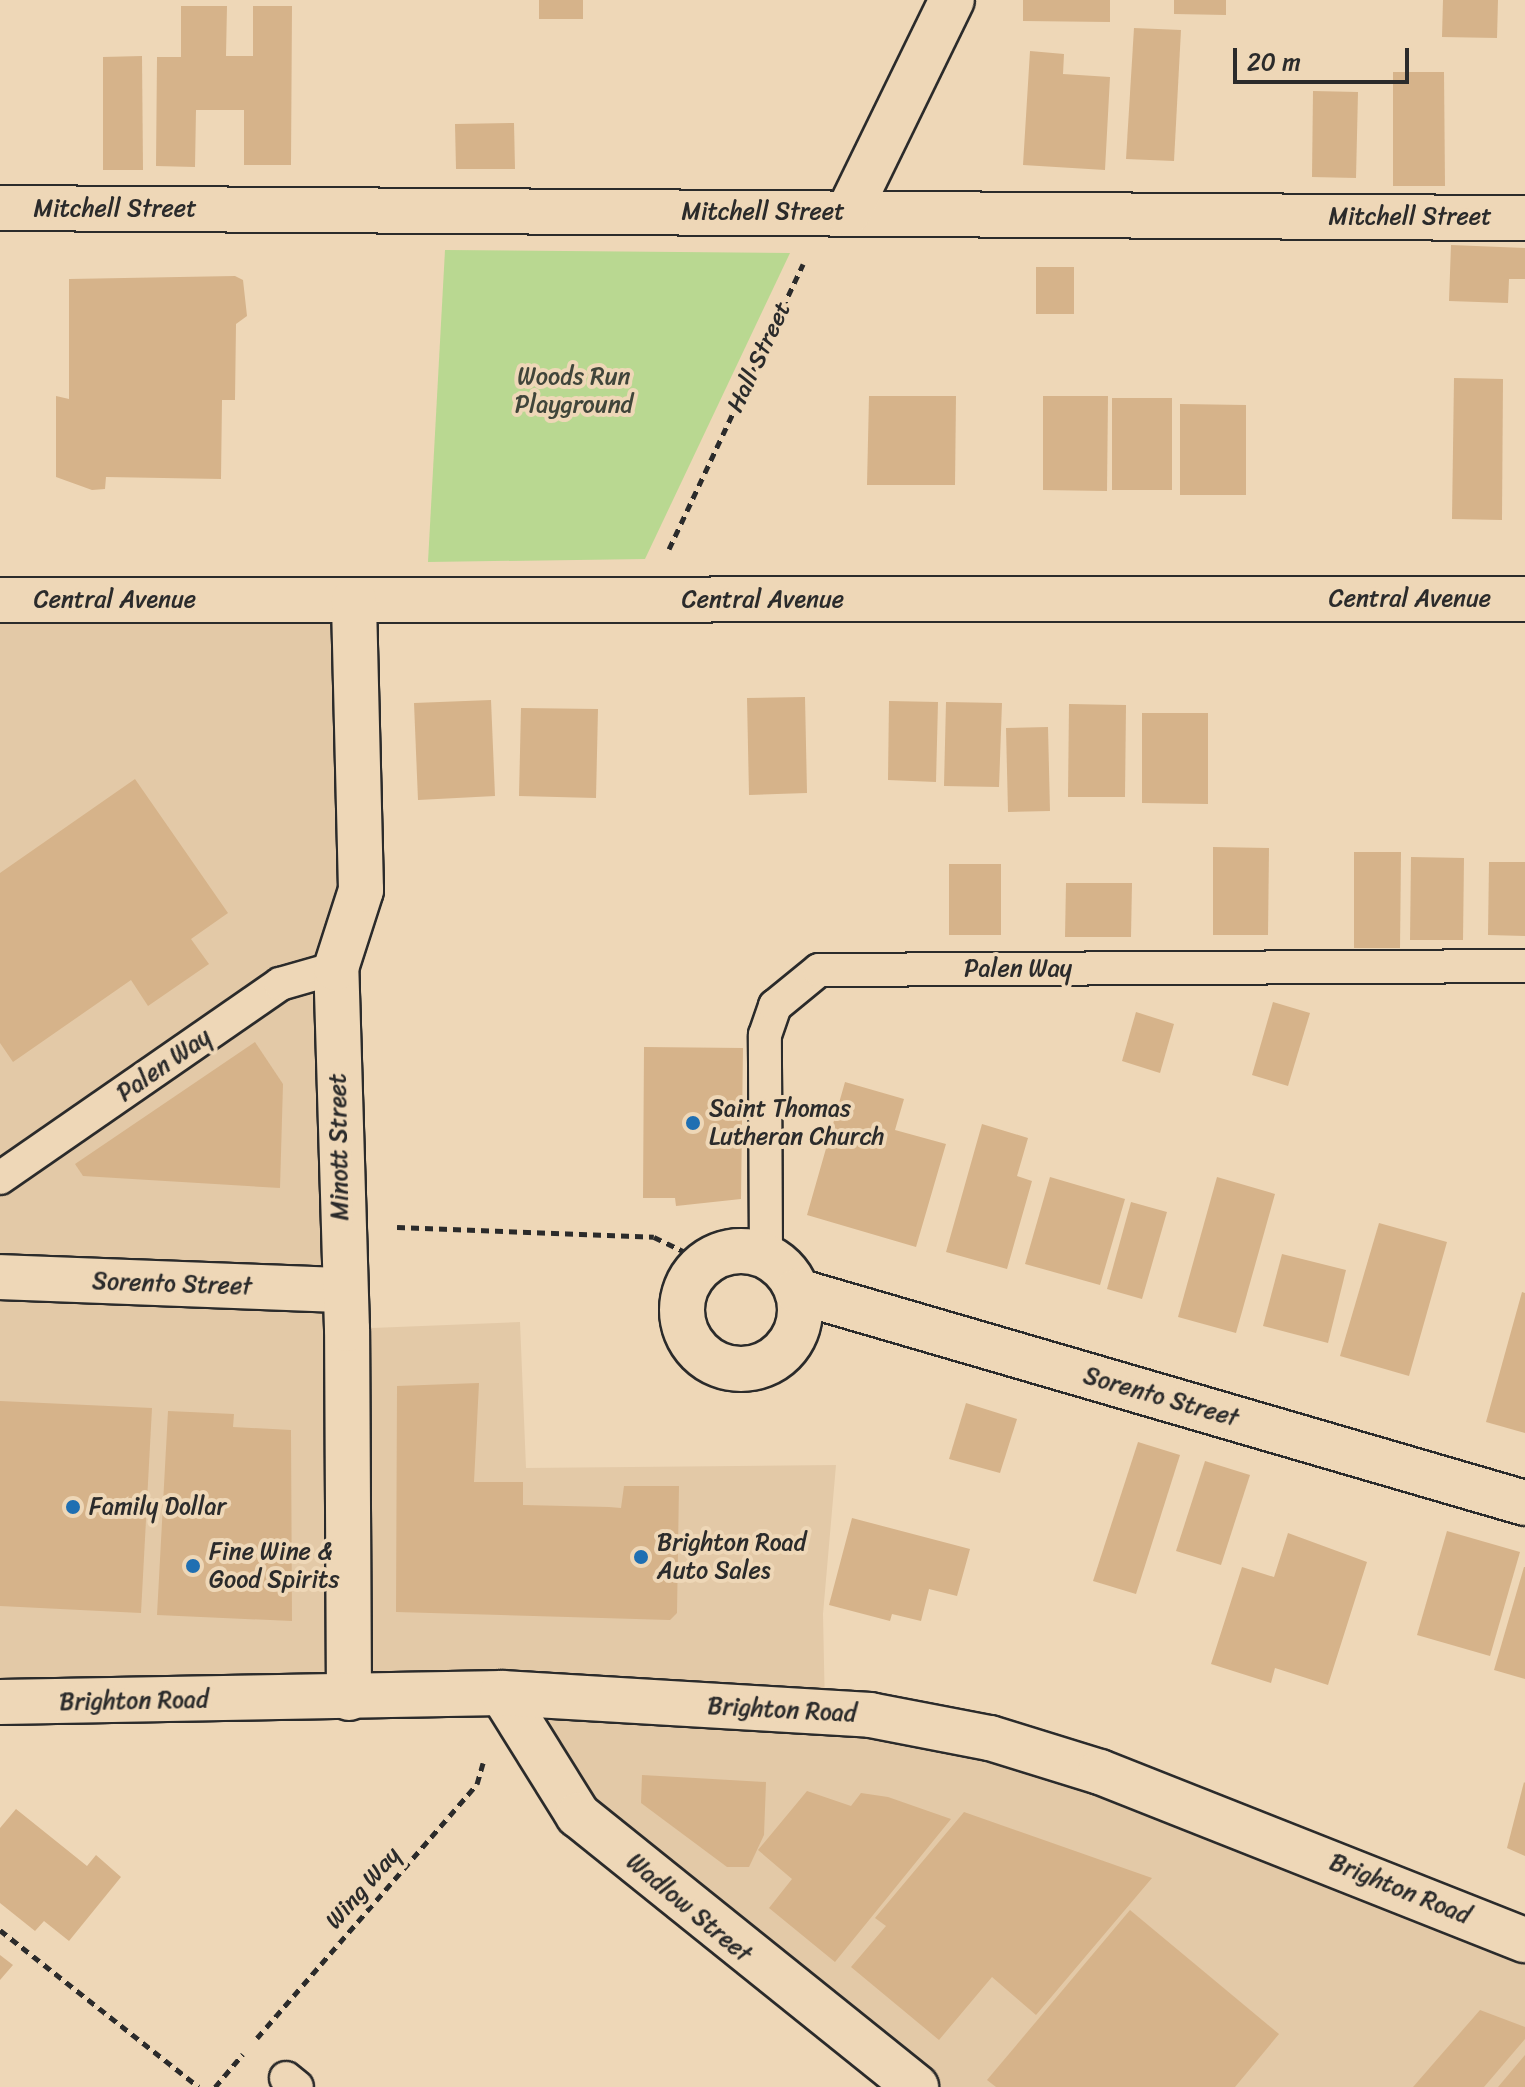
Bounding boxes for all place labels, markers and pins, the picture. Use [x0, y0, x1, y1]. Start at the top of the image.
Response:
place label: Saint Thomas Lutheran Church [709, 1095, 884, 1151]
marker: Saint Thomas Lutheran Church [684, 1114, 702, 1132]
place label: Family Dollar [89, 1493, 227, 1521]
marker: Family Dollar [64, 1498, 82, 1516]
place label: Brighton Road Auto Sales [657, 1529, 807, 1585]
place label: Fine Wine & Good Spirits [209, 1538, 339, 1594]
marker: Brighton Road Auto Sales [632, 1548, 650, 1566]
marker: Fine Wine & Good Spirits [184, 1557, 202, 1575]

